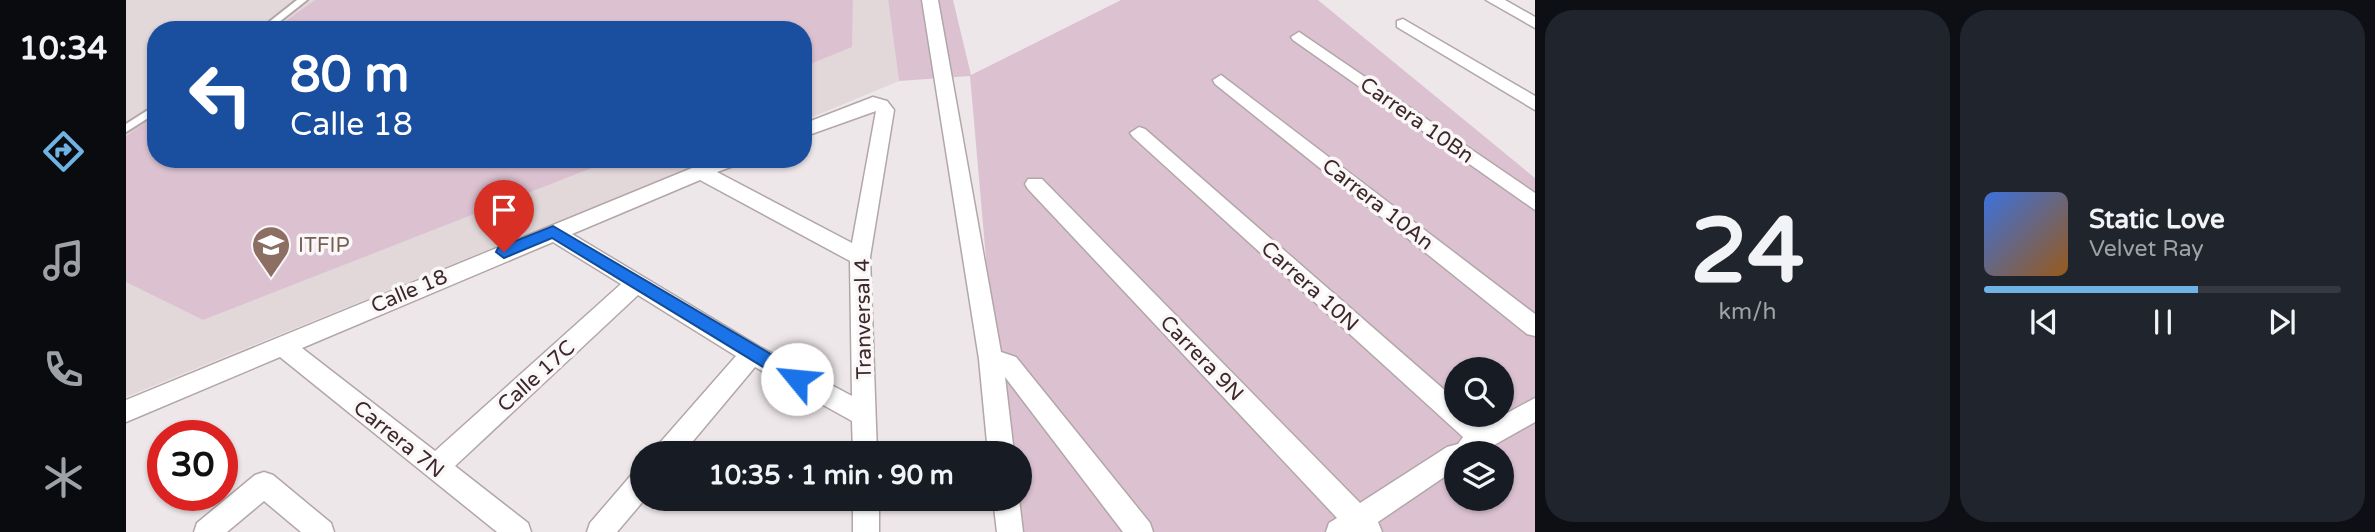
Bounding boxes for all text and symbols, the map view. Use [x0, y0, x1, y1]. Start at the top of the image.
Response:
text: 10:34 [19, 30, 107, 68]
text: 80 m [290, 46, 409, 105]
icon: left [175, 49, 266, 140]
street label: Carrera 10Bn [1355, 72, 1478, 169]
text: Calle 18 [290, 106, 413, 144]
icon: directions [39, 127, 88, 176]
street label: Carrera 10An [1317, 153, 1438, 256]
pin [474, 180, 534, 252]
icon: arrive [485, 191, 523, 229]
text: 24 [1690, 197, 1805, 307]
text: Static Love [2089, 204, 2225, 235]
school or university icon: ITFIP [250, 224, 292, 279]
place label: ITFIP [298, 233, 350, 258]
text: Velvet Ray [2089, 235, 2204, 263]
icon: music [39, 236, 88, 285]
street label: Carrera 10N [1256, 236, 1364, 337]
street label: Tranversal 4 [850, 258, 877, 380]
street label: Calle 18 [367, 264, 451, 319]
text: km/h [1719, 298, 1776, 326]
icon: previous [2025, 303, 2063, 341]
icon: pause [2144, 303, 2182, 341]
icon: next [2263, 303, 2301, 341]
street label: Carrera 9N [1155, 310, 1249, 406]
street label: Calle 17C [493, 335, 580, 418]
position arrow [760, 342, 834, 416]
icon: phone [39, 345, 88, 394]
map controls [1444, 357, 1514, 511]
button: search [1444, 357, 1514, 427]
street label: Carrera 7N [348, 395, 449, 484]
speed limit sign: 30 [147, 420, 238, 511]
button: layers [1444, 441, 1514, 511]
icon: climate [39, 453, 88, 502]
text: 10:35 · 1 min · 90 m [708, 460, 954, 491]

